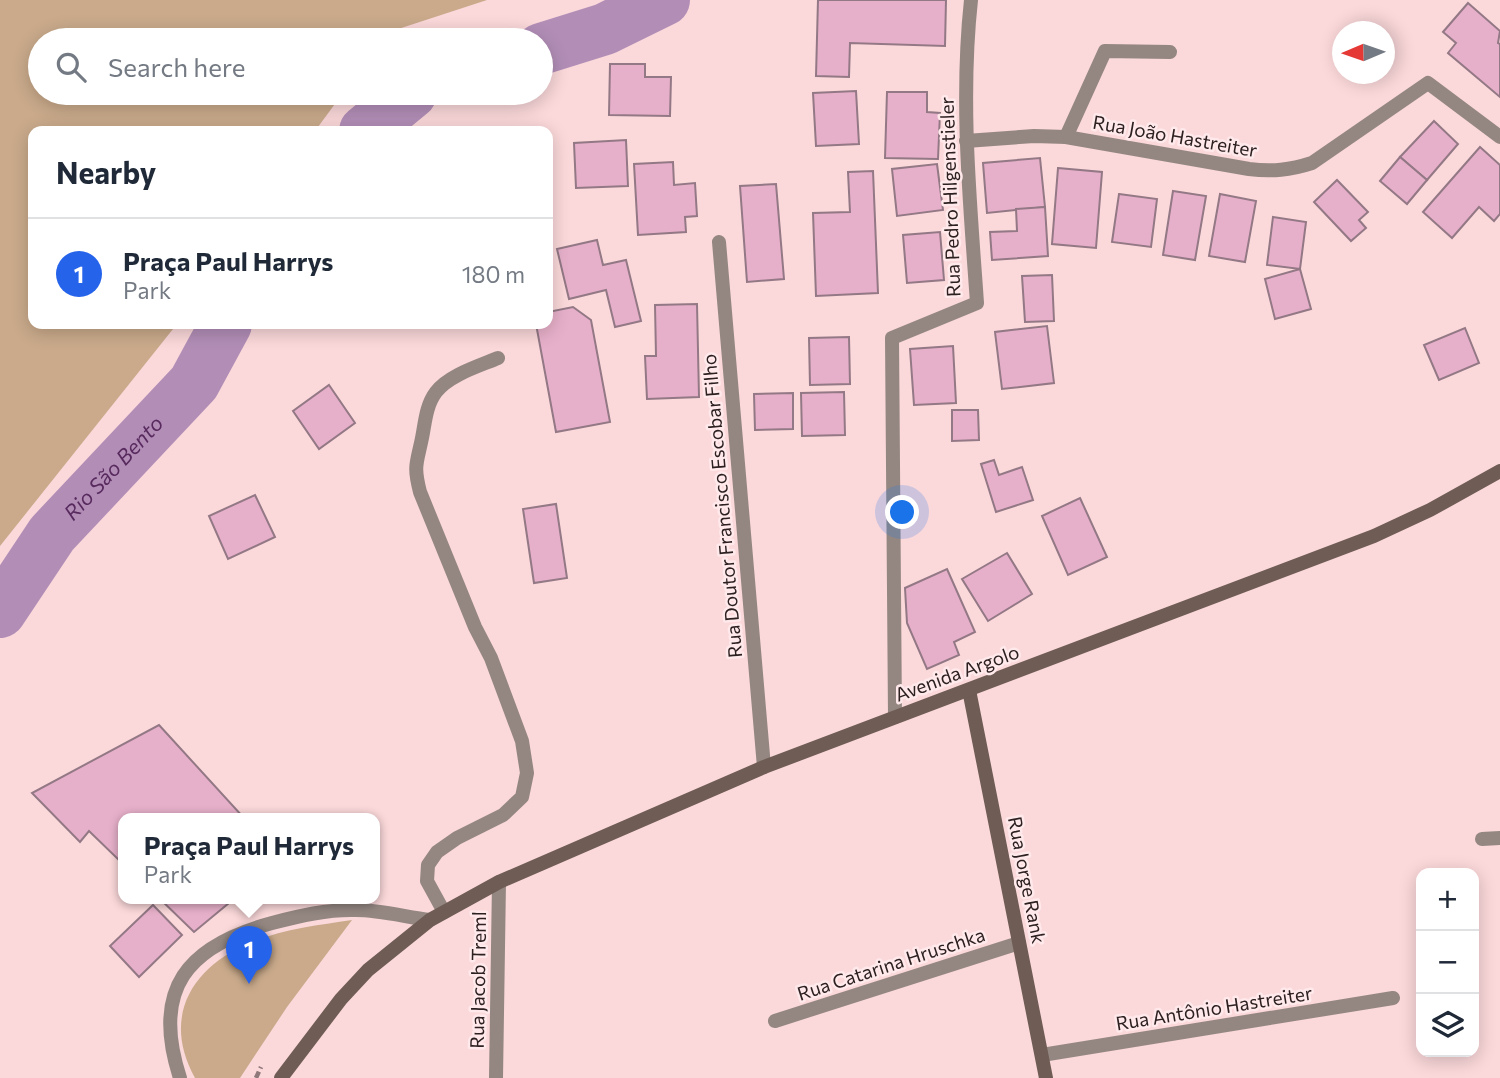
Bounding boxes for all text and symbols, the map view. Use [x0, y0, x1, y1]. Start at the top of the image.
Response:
north arrow [1332, 21, 1395, 84]
search box [28, 28, 553, 105]
icon: search [52, 48, 90, 86]
text: Search here [108, 51, 246, 82]
street label: Rua Pedro Hilgenstieler [934, 96, 964, 298]
street label: Rua João Hastreiter [1091, 110, 1259, 161]
text: Nearby [56, 153, 156, 190]
text: Praça Paul Harrys [123, 245, 334, 276]
text: 1 [74, 260, 84, 288]
text: 180 m [462, 260, 525, 288]
text: Park [123, 276, 171, 304]
street label: Rua Doutor Francisco Escobar Filho [697, 353, 746, 659]
water label: Rio São Bento [58, 410, 168, 524]
your location [885, 495, 919, 529]
street label: Avenida Argolo [892, 639, 1022, 706]
popup [118, 813, 380, 904]
street label: Rua Jorge Rank [1004, 814, 1051, 945]
text: Praça Paul Harrys [144, 829, 354, 860]
text: Park [144, 860, 192, 888]
map controls [1416, 868, 1479, 1057]
button: + [1416, 868, 1479, 931]
street label: Rua Jacob Treml [465, 911, 490, 1049]
street label: Rua Catarina Hruschka [794, 922, 988, 1005]
pin: 1 [226, 926, 272, 984]
button: − [1416, 931, 1479, 994]
street label: Rua Antônio Hastreiter [1114, 981, 1314, 1034]
button: layers [1416, 994, 1479, 1057]

